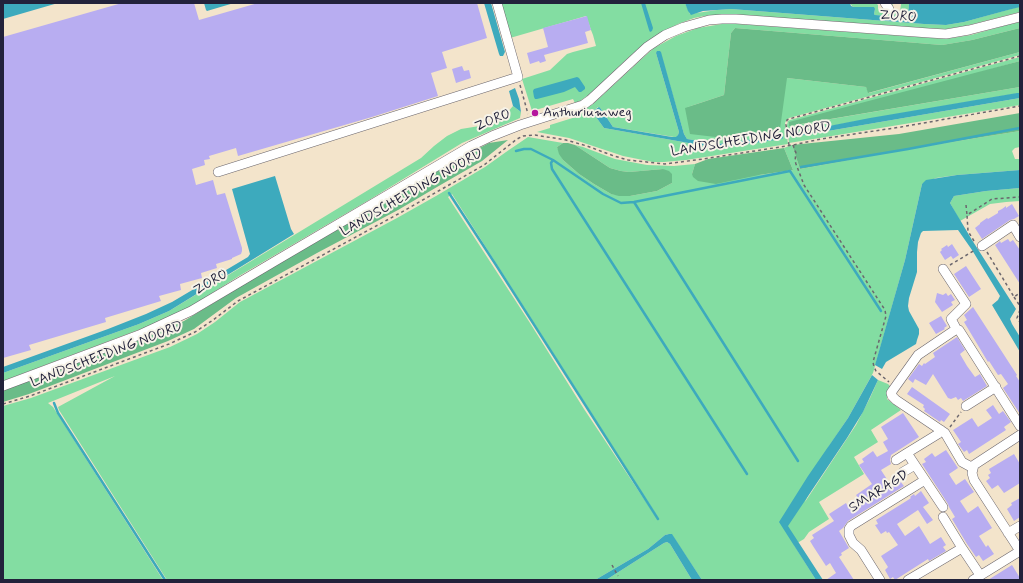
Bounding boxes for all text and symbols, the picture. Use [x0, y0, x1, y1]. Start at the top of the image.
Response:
street label: ZORO [879, 7, 917, 27]
place label: Anthuriumweg [543, 105, 632, 121]
street label: ZORO [473, 106, 513, 136]
marker: Anthuriumweg [530, 108, 540, 118]
street label: LANDSCHEIDING NOORD [670, 119, 832, 161]
street label: LANDSCHEIDING NOORD [338, 145, 486, 241]
street label: ZORO [191, 266, 231, 300]
street label: LANDSCHEIDING NOORD [28, 318, 186, 392]
street label: SMARAGD [846, 467, 912, 517]

